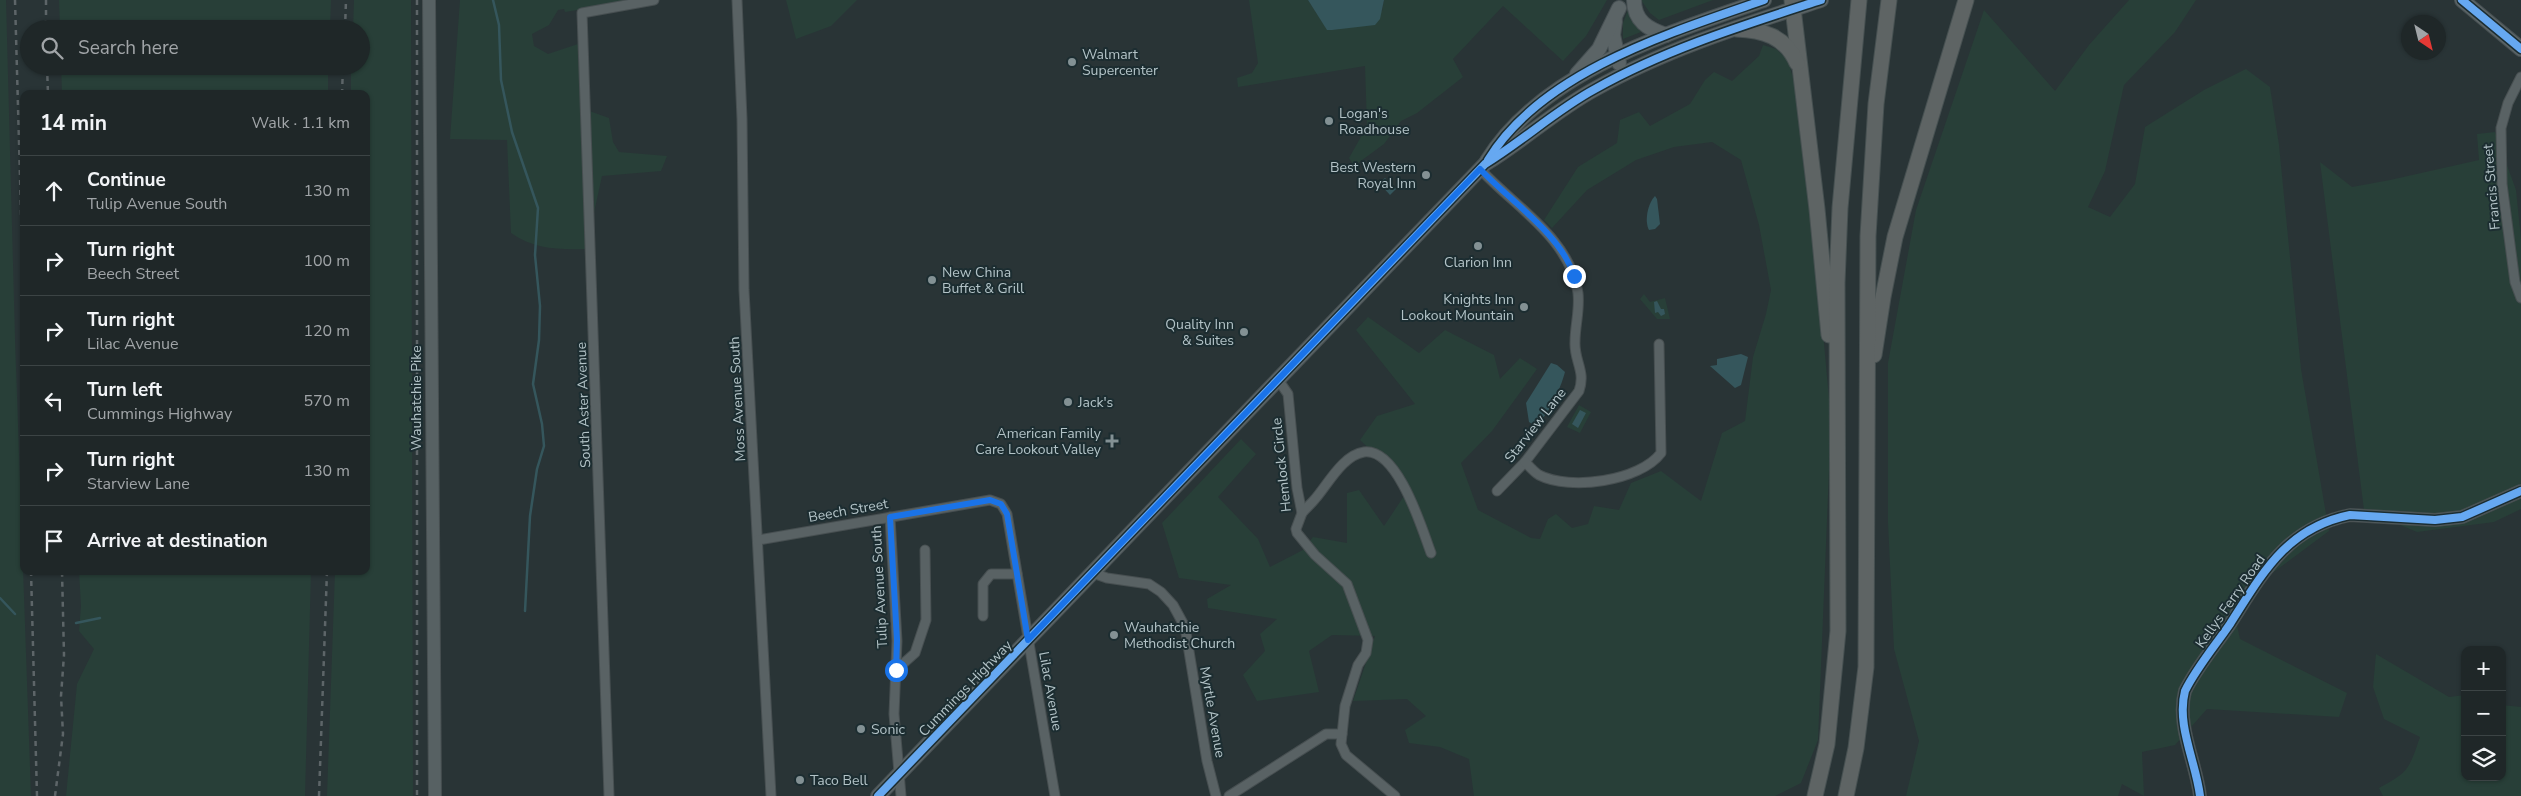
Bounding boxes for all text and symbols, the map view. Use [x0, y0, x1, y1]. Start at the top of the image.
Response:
north arrow [2401, 15, 2446, 60]
search box [20, 20, 370, 75]
icon: search [38, 34, 66, 62]
text: Search here [78, 35, 179, 61]
place label: Walmart Supercenter [1082, 45, 1158, 80]
marker: Walmart Supercenter [1066, 56, 1078, 68]
place label: Logan's Roadhouse [1339, 104, 1409, 139]
text: 14 min [40, 109, 107, 137]
text: Walk · 1.1 km [252, 112, 350, 134]
marker: Logan's Roadhouse [1323, 115, 1335, 127]
street label: Francis Street [2478, 143, 2505, 231]
place label: Best Western Royal Inn [1330, 158, 1416, 193]
text: Continue [87, 167, 166, 193]
marker: Best Western Royal Inn [1420, 169, 1432, 181]
icon: ahead [40, 177, 68, 205]
text: 130 m [303, 180, 350, 202]
text: Tulip Avenue South [87, 193, 227, 215]
text: Turn right [87, 237, 174, 263]
marker: Clarion Inn [1472, 240, 1484, 252]
icon: right [40, 247, 68, 275]
text: 100 m [303, 250, 350, 272]
place label: Clarion Inn [1444, 253, 1512, 272]
text: Beech Street [87, 263, 179, 285]
place label: New China Buffet & Grill [942, 263, 1025, 298]
route end [1563, 265, 1586, 288]
marker: New China Buffet & Grill [926, 274, 938, 286]
place label: Knights Inn Lookout Mountain [1401, 290, 1514, 325]
marker: Knights Inn Lookout Mountain [1518, 301, 1530, 313]
text: Turn right [87, 307, 174, 333]
place label: Quality Inn & Suites [1165, 315, 1234, 350]
icon: right [40, 317, 68, 345]
text: 120 m [303, 320, 350, 342]
marker: Quality Inn & Suites [1238, 326, 1250, 338]
text: Lilac Avenue [87, 333, 179, 355]
street label: Moss Avenue South [725, 336, 750, 462]
street label: South Aster Avenue [572, 342, 595, 468]
street label: Wauhatchie Pike [407, 345, 426, 451]
text: Turn left [87, 377, 162, 403]
street label: Starview Lane [1500, 384, 1571, 467]
icon: left [40, 387, 68, 415]
text: 570 m [303, 390, 350, 412]
place label: Jack's [1077, 393, 1114, 412]
marker: Jack's [1062, 396, 1074, 408]
text: Cummings Highway [87, 403, 232, 425]
street label: Hemlock Circle [1267, 417, 1296, 513]
place label: American Family Care Lookout Valley [975, 424, 1102, 459]
marker: American Family Care Lookout Valley [1105, 434, 1119, 448]
text: Turn right [87, 447, 174, 473]
icon: right [40, 457, 68, 485]
text: 130 m [303, 460, 350, 482]
text: Starview Lane [87, 473, 190, 495]
street label: Beech Street [807, 494, 890, 527]
street label: Tulip Avenue South [867, 525, 892, 649]
icon: arrive [40, 527, 68, 555]
text: Arrive at destination [87, 528, 268, 554]
street label: Kellys Ferry Road [2191, 551, 2270, 652]
place label: Wauhatchie Methodist Church [1124, 618, 1235, 653]
marker: Wauhatchie Methodist Church [1108, 629, 1120, 641]
street label: Cummings Highway [914, 636, 1017, 741]
map controls [2461, 646, 2506, 781]
button: + [2461, 646, 2506, 691]
street label: Lilac Avenue [1034, 650, 1067, 732]
route start [885, 659, 908, 682]
street label: Myrtle Avenue [1195, 665, 1230, 759]
button: − [2461, 691, 2506, 736]
place label: Sonic [871, 720, 906, 739]
marker: Sonic [855, 723, 867, 735]
button: layers [2461, 736, 2506, 781]
place label: Taco Bell [810, 771, 869, 790]
marker: Taco Bell [794, 774, 806, 786]

